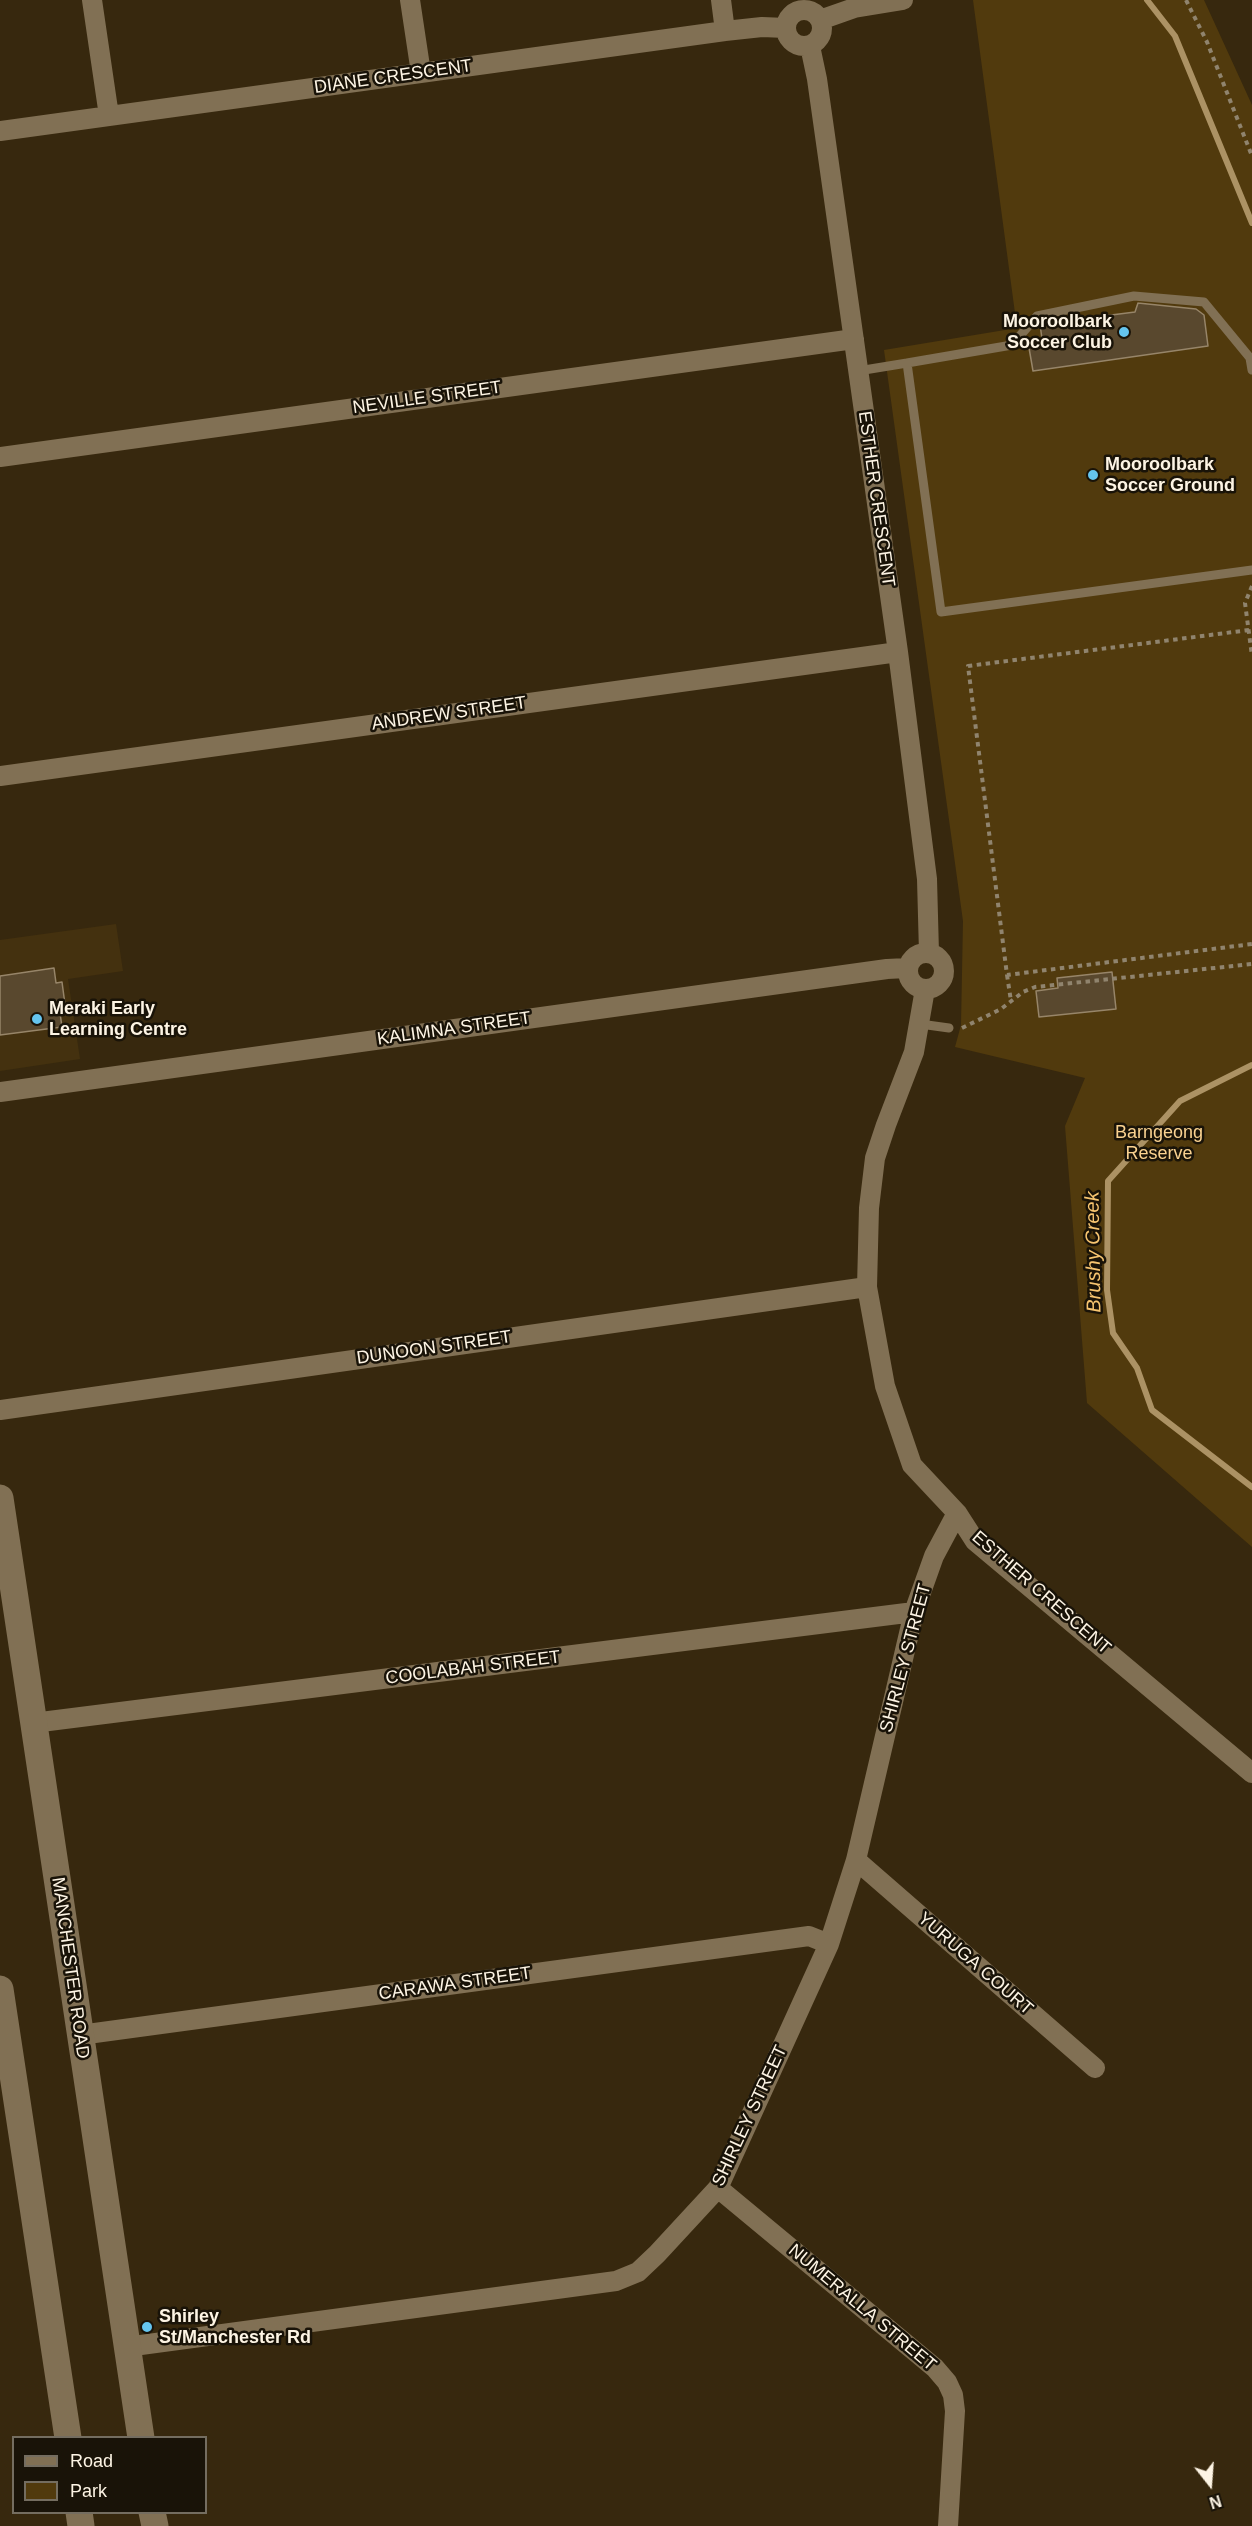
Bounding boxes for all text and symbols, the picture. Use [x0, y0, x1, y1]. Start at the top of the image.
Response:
street label: DIANE CRESCENT [313, 55, 473, 99]
place label: Mooroolbark Soccer Club [1003, 311, 1112, 354]
marker: Mooroolbark Soccer Club [1117, 325, 1131, 339]
street label: NEVILLE STREET [351, 377, 503, 419]
street label: ESTHER CRESCENT [853, 410, 899, 588]
place label: Mooroolbark Soccer Ground [1105, 454, 1235, 496]
marker: Mooroolbark Soccer Ground [1086, 468, 1100, 482]
street label: ANDREW STREET [370, 692, 528, 736]
place label: Meraki Early Learning Centre [49, 998, 187, 1040]
street label: KALIMNA STREET [376, 1008, 532, 1050]
marker: Meraki Early Learning Centre [30, 1012, 44, 1026]
park label: Barngeong Reserve [1115, 1122, 1203, 1164]
water label: Brushy Creek [1081, 1191, 1107, 1313]
street label: DUNOON STREET [355, 1326, 513, 1370]
street label: ESTHER CRESCENT [967, 1527, 1115, 1659]
street label: SHIRLEY STREET [876, 1581, 936, 1735]
street label: COOLABAH STREET [384, 1647, 562, 1689]
street label: MANCHESTER ROAD [47, 1876, 93, 2060]
street label: YURUGA COURT [913, 1908, 1037, 2020]
street label: CARAWA STREET [377, 1963, 533, 2005]
street label: SHIRLEY STREET [708, 2042, 792, 2190]
street label: NUMERALLA STREET [784, 2240, 940, 2376]
place label: Shirley St/Manchester Rd [159, 2306, 311, 2348]
marker: Shirley St/Manchester Rd [140, 2320, 154, 2334]
legend [12, 2436, 207, 2514]
text: Road [70, 2451, 113, 2471]
north arrow [1180, 2454, 1240, 2514]
text: Park [70, 2481, 107, 2501]
text: N [1207, 2492, 1223, 2512]

